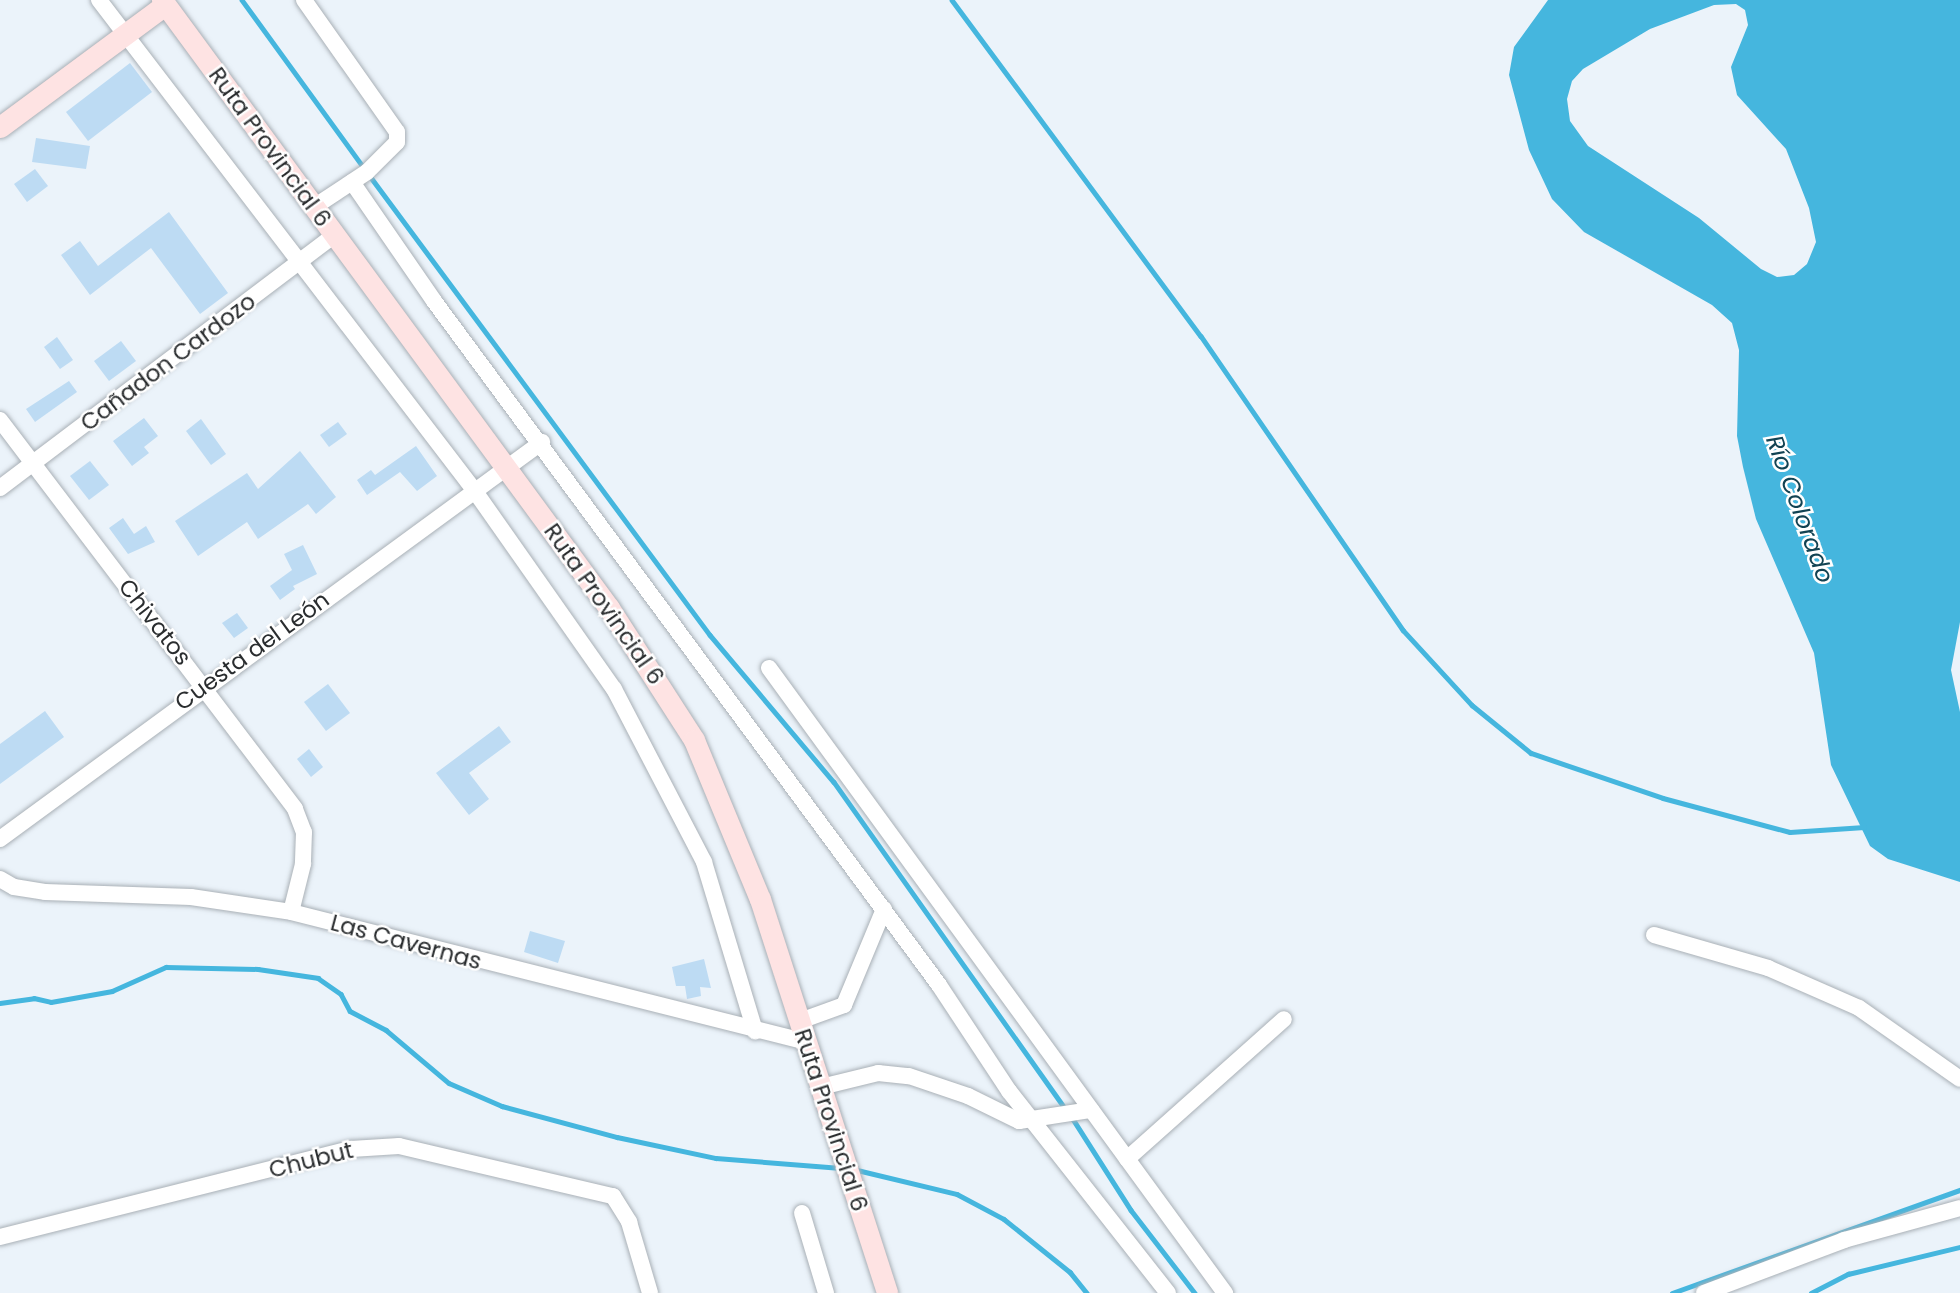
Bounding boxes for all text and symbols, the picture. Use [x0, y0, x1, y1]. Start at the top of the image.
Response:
street label: Ruta Provincial 6 [203, 62, 337, 232]
street label: Cañadon Cardozo [75, 287, 261, 437]
water label: Río Colorado [1760, 431, 1840, 587]
street label: Ruta Provincial 6 [538, 518, 670, 690]
street label: Chivatos [113, 573, 197, 671]
street label: Cuesta del León [169, 586, 335, 716]
street label: Las Cavernas [328, 909, 484, 975]
street label: Ruta Provincial 6 [788, 1025, 874, 1215]
street label: Chubut [266, 1136, 356, 1184]

